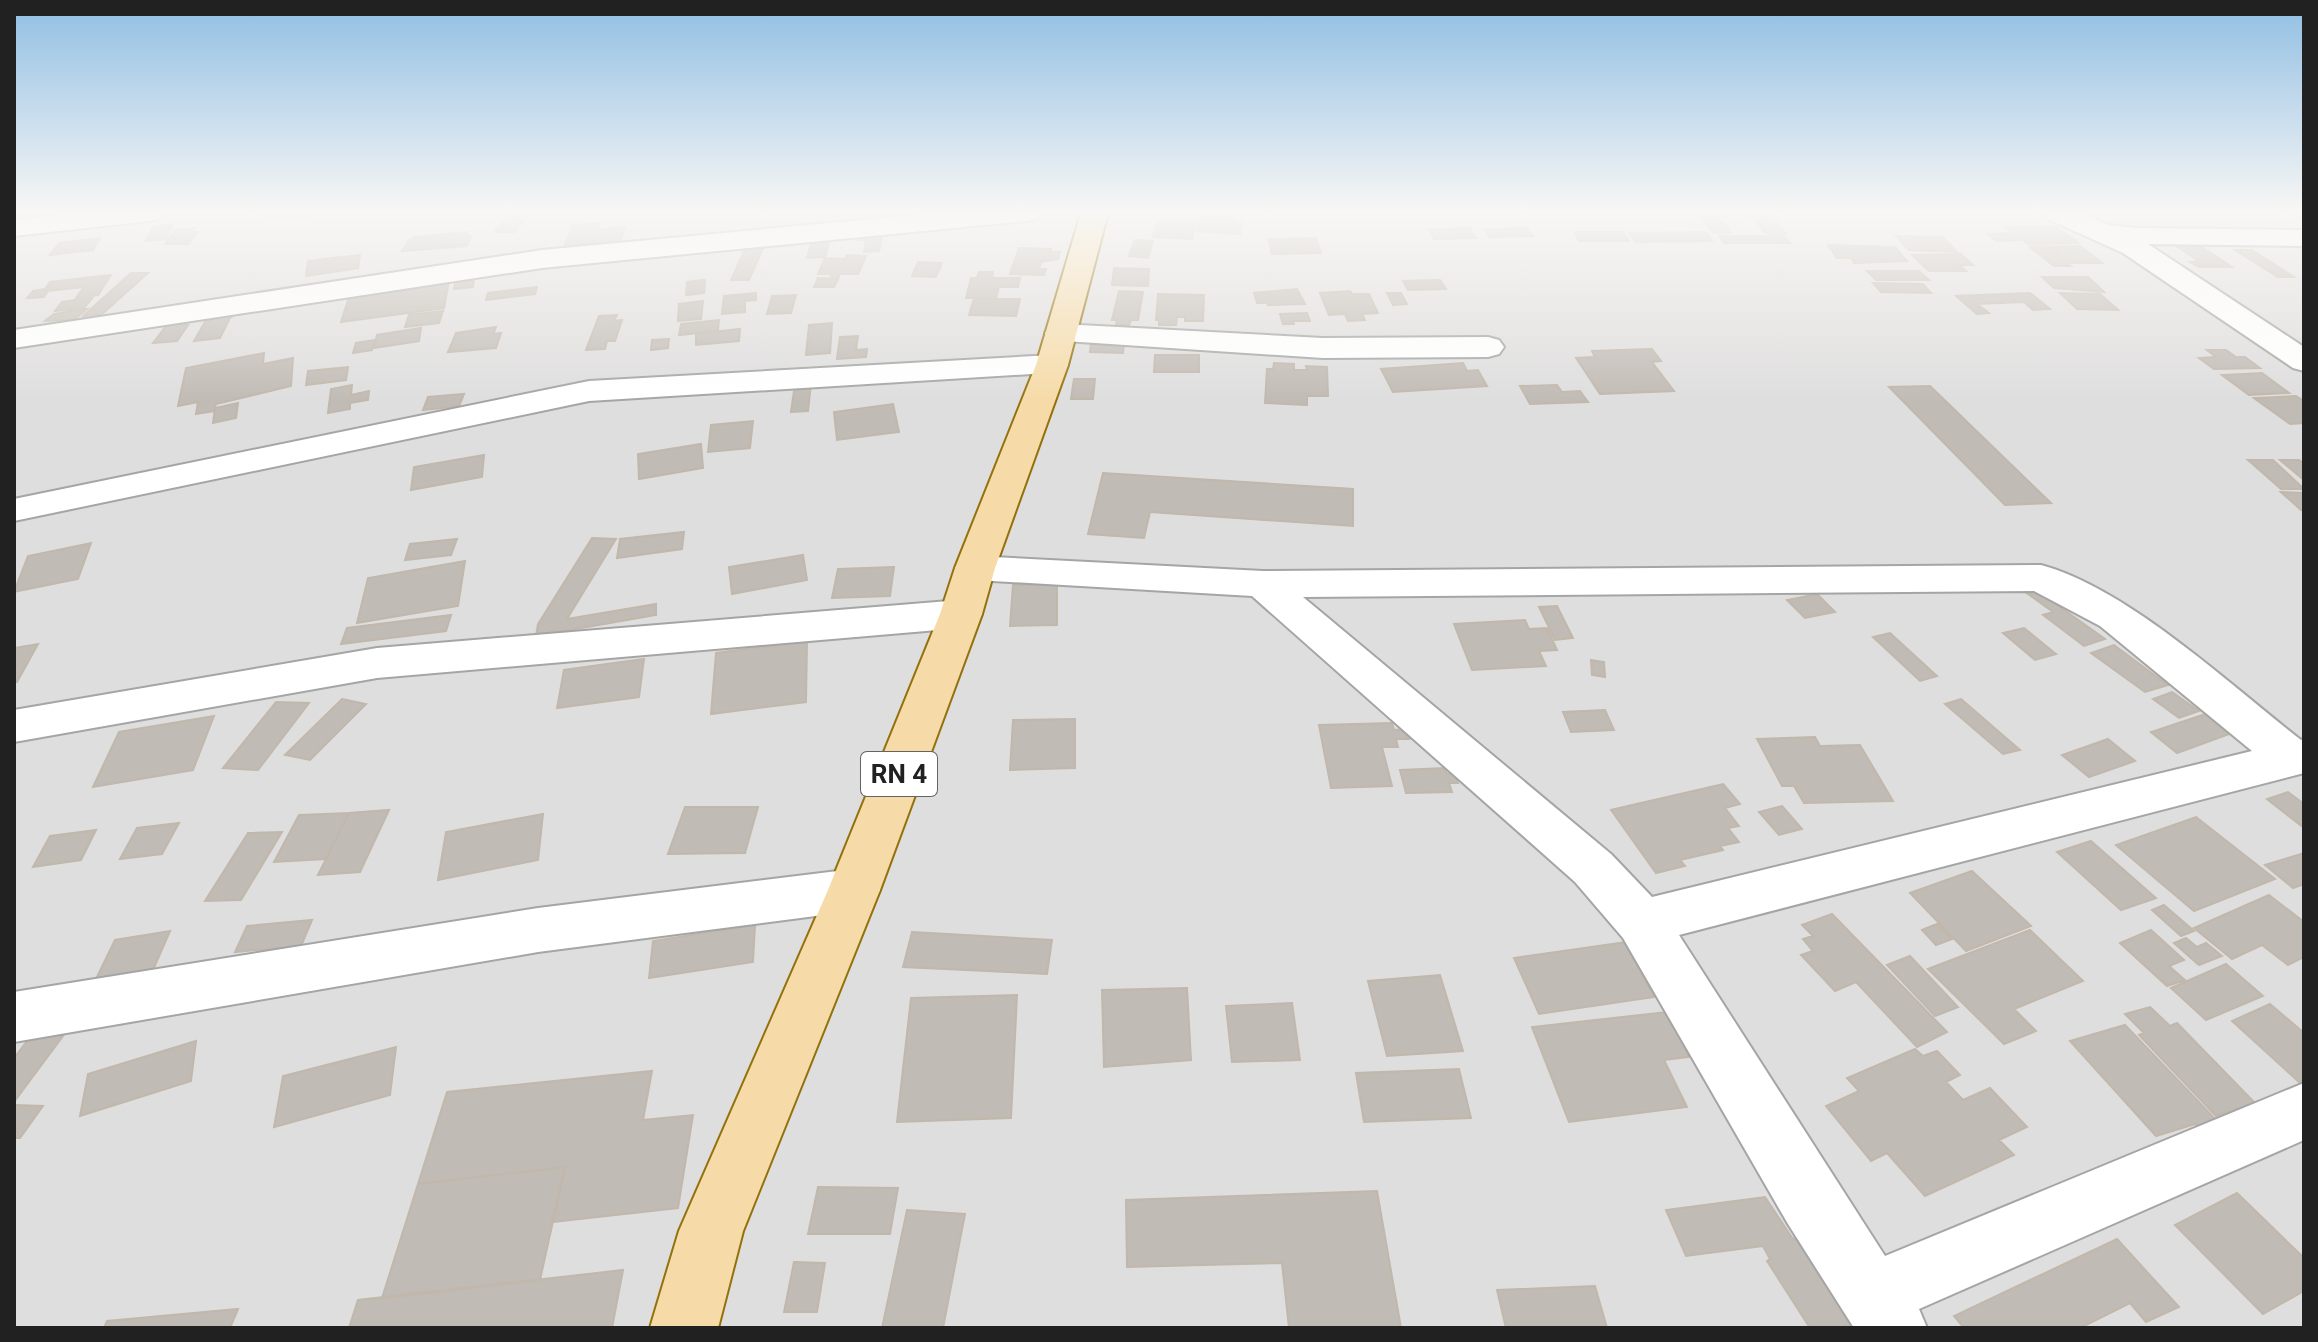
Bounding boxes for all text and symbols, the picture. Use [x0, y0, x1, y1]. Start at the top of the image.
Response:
road number: RN 4 [861, 752, 937, 796]

